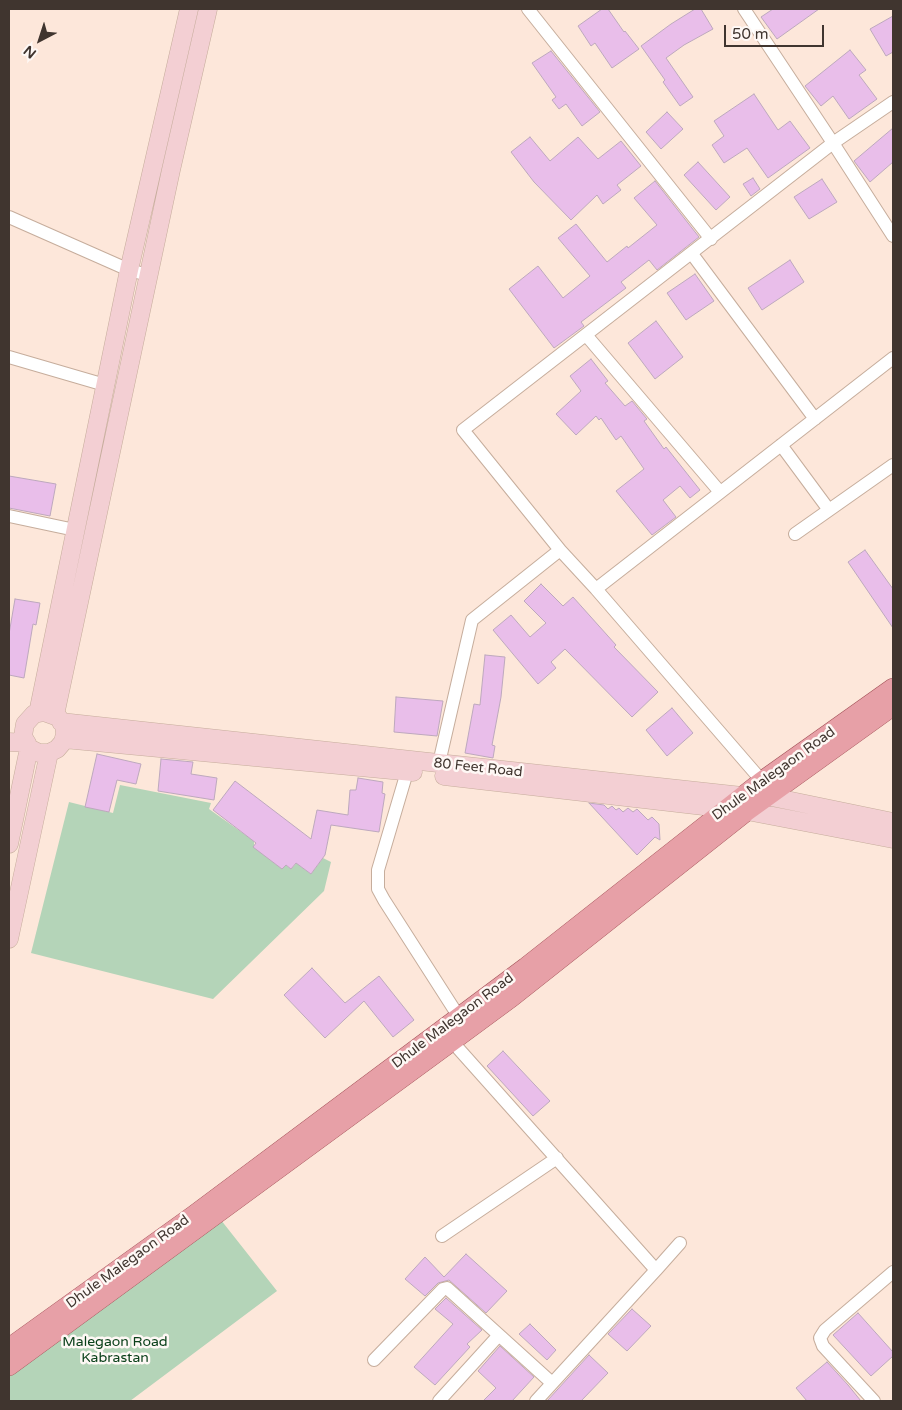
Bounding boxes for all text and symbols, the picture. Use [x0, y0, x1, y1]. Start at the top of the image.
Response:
north arrow [15, 15, 65, 65]
scale bar [727, 15, 827, 47]
text: 50 m [732, 25, 769, 43]
text: N [20, 42, 40, 62]
street label: Dhule Malegaon Road [709, 724, 839, 824]
street label: 80 Feet Road [433, 755, 523, 781]
street label: Dhule Malegaon Road [389, 970, 517, 1072]
street label: Dhule Malegaon Road [63, 1212, 193, 1312]
park label: Malegaon Road Kabrastan [62, 1334, 168, 1366]

